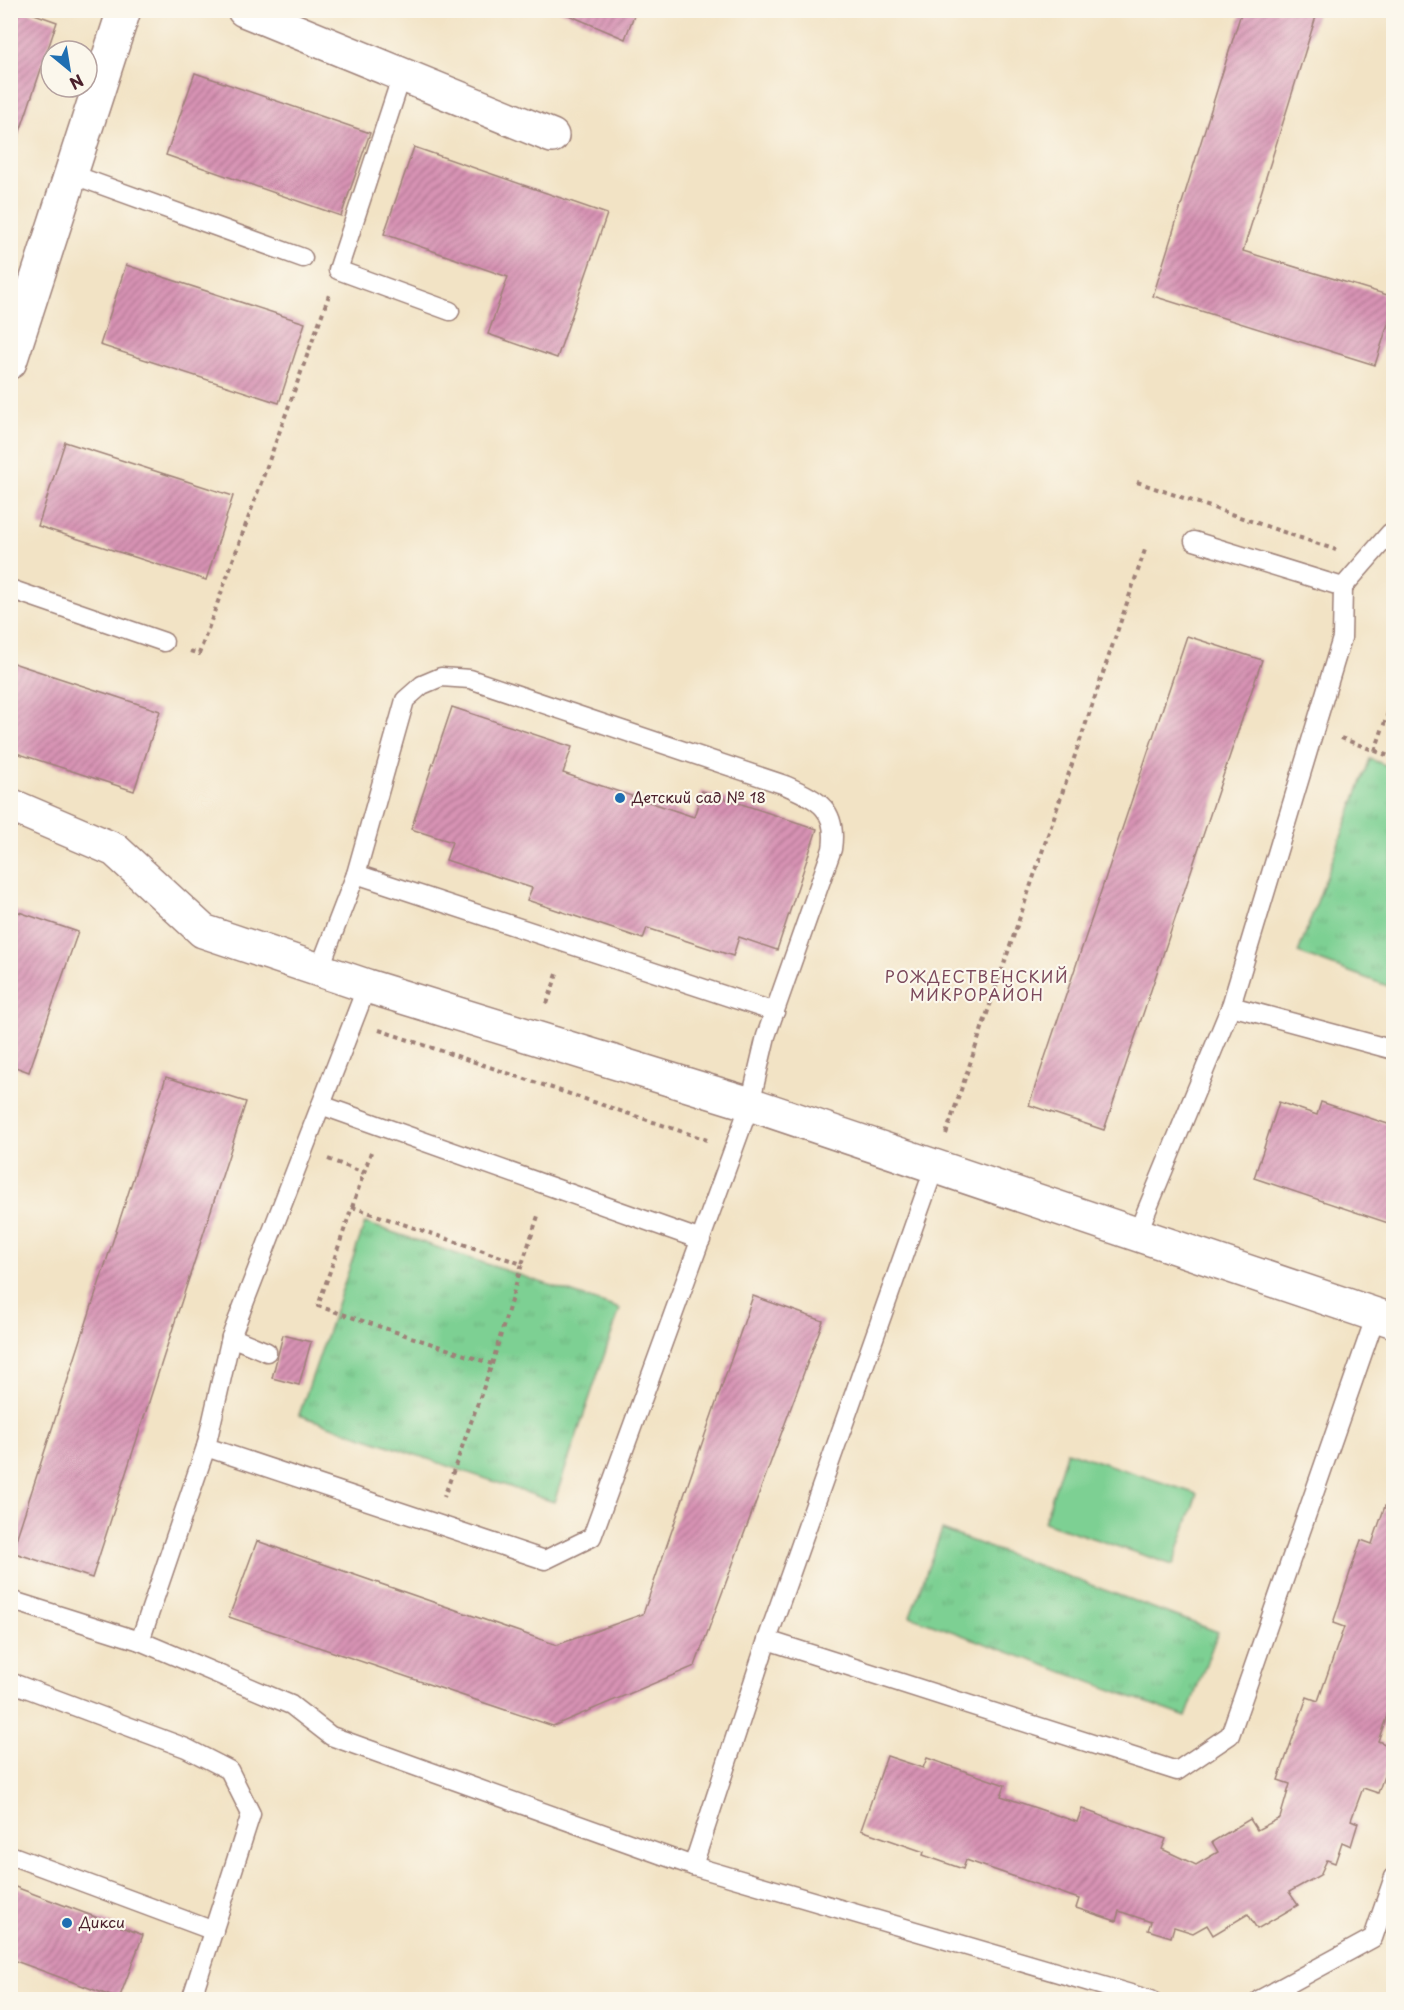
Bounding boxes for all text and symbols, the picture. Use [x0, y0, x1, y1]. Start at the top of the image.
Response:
north arrow [39, 39, 99, 99]
text: N [66, 69, 88, 96]
place label: Детский сад № 18 [631, 785, 766, 808]
marker: Детский сад № 18 [613, 791, 627, 805]
district label: РОЖДЕСТВЕНСКИЙ МИКРОРАЙОН [885, 964, 1069, 1006]
place label: Дикси [78, 1910, 125, 1933]
marker: Дикси [60, 1916, 74, 1930]

